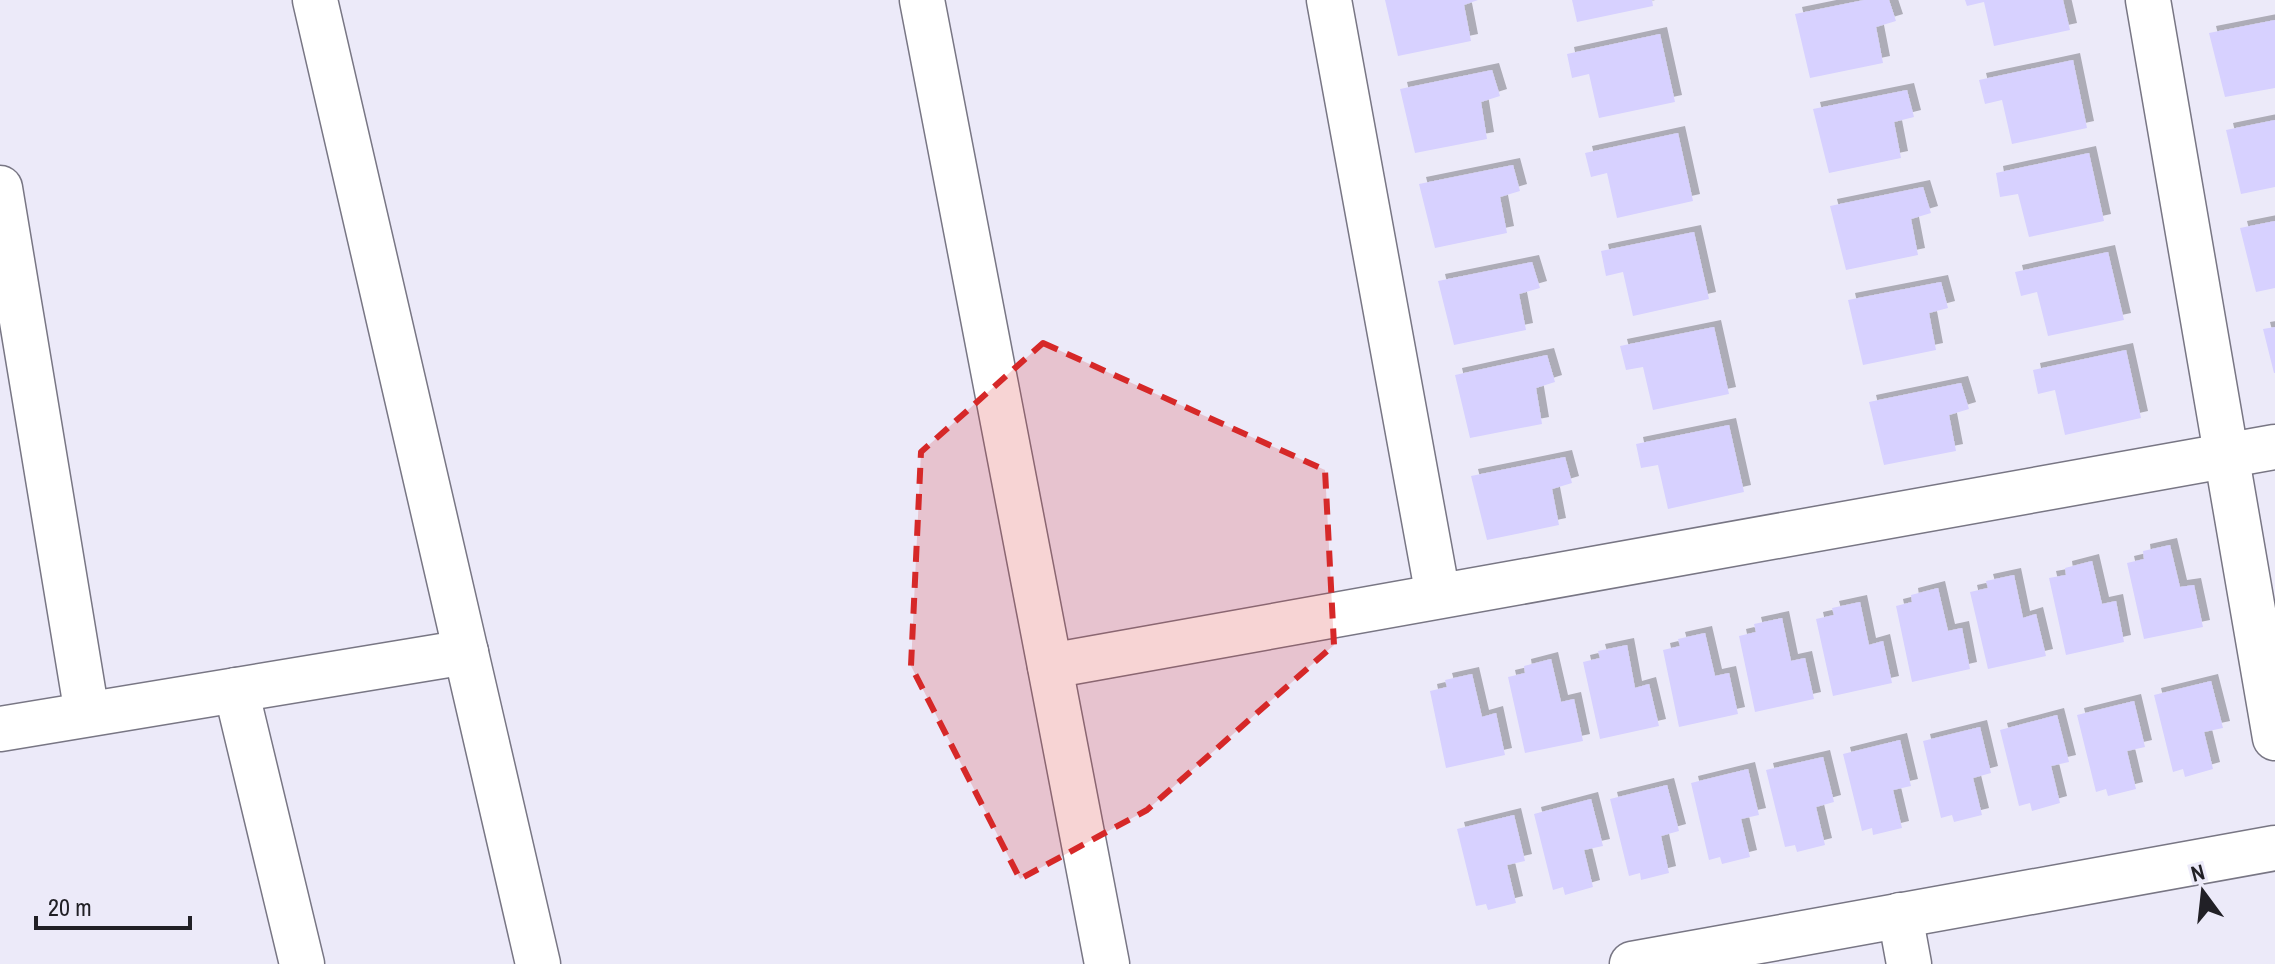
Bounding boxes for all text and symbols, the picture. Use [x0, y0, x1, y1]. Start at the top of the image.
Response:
north arrow [2163, 852, 2243, 932]
text: N [2188, 857, 2208, 889]
scale bar [36, 880, 190, 930]
text: 20 m [48, 891, 92, 923]

